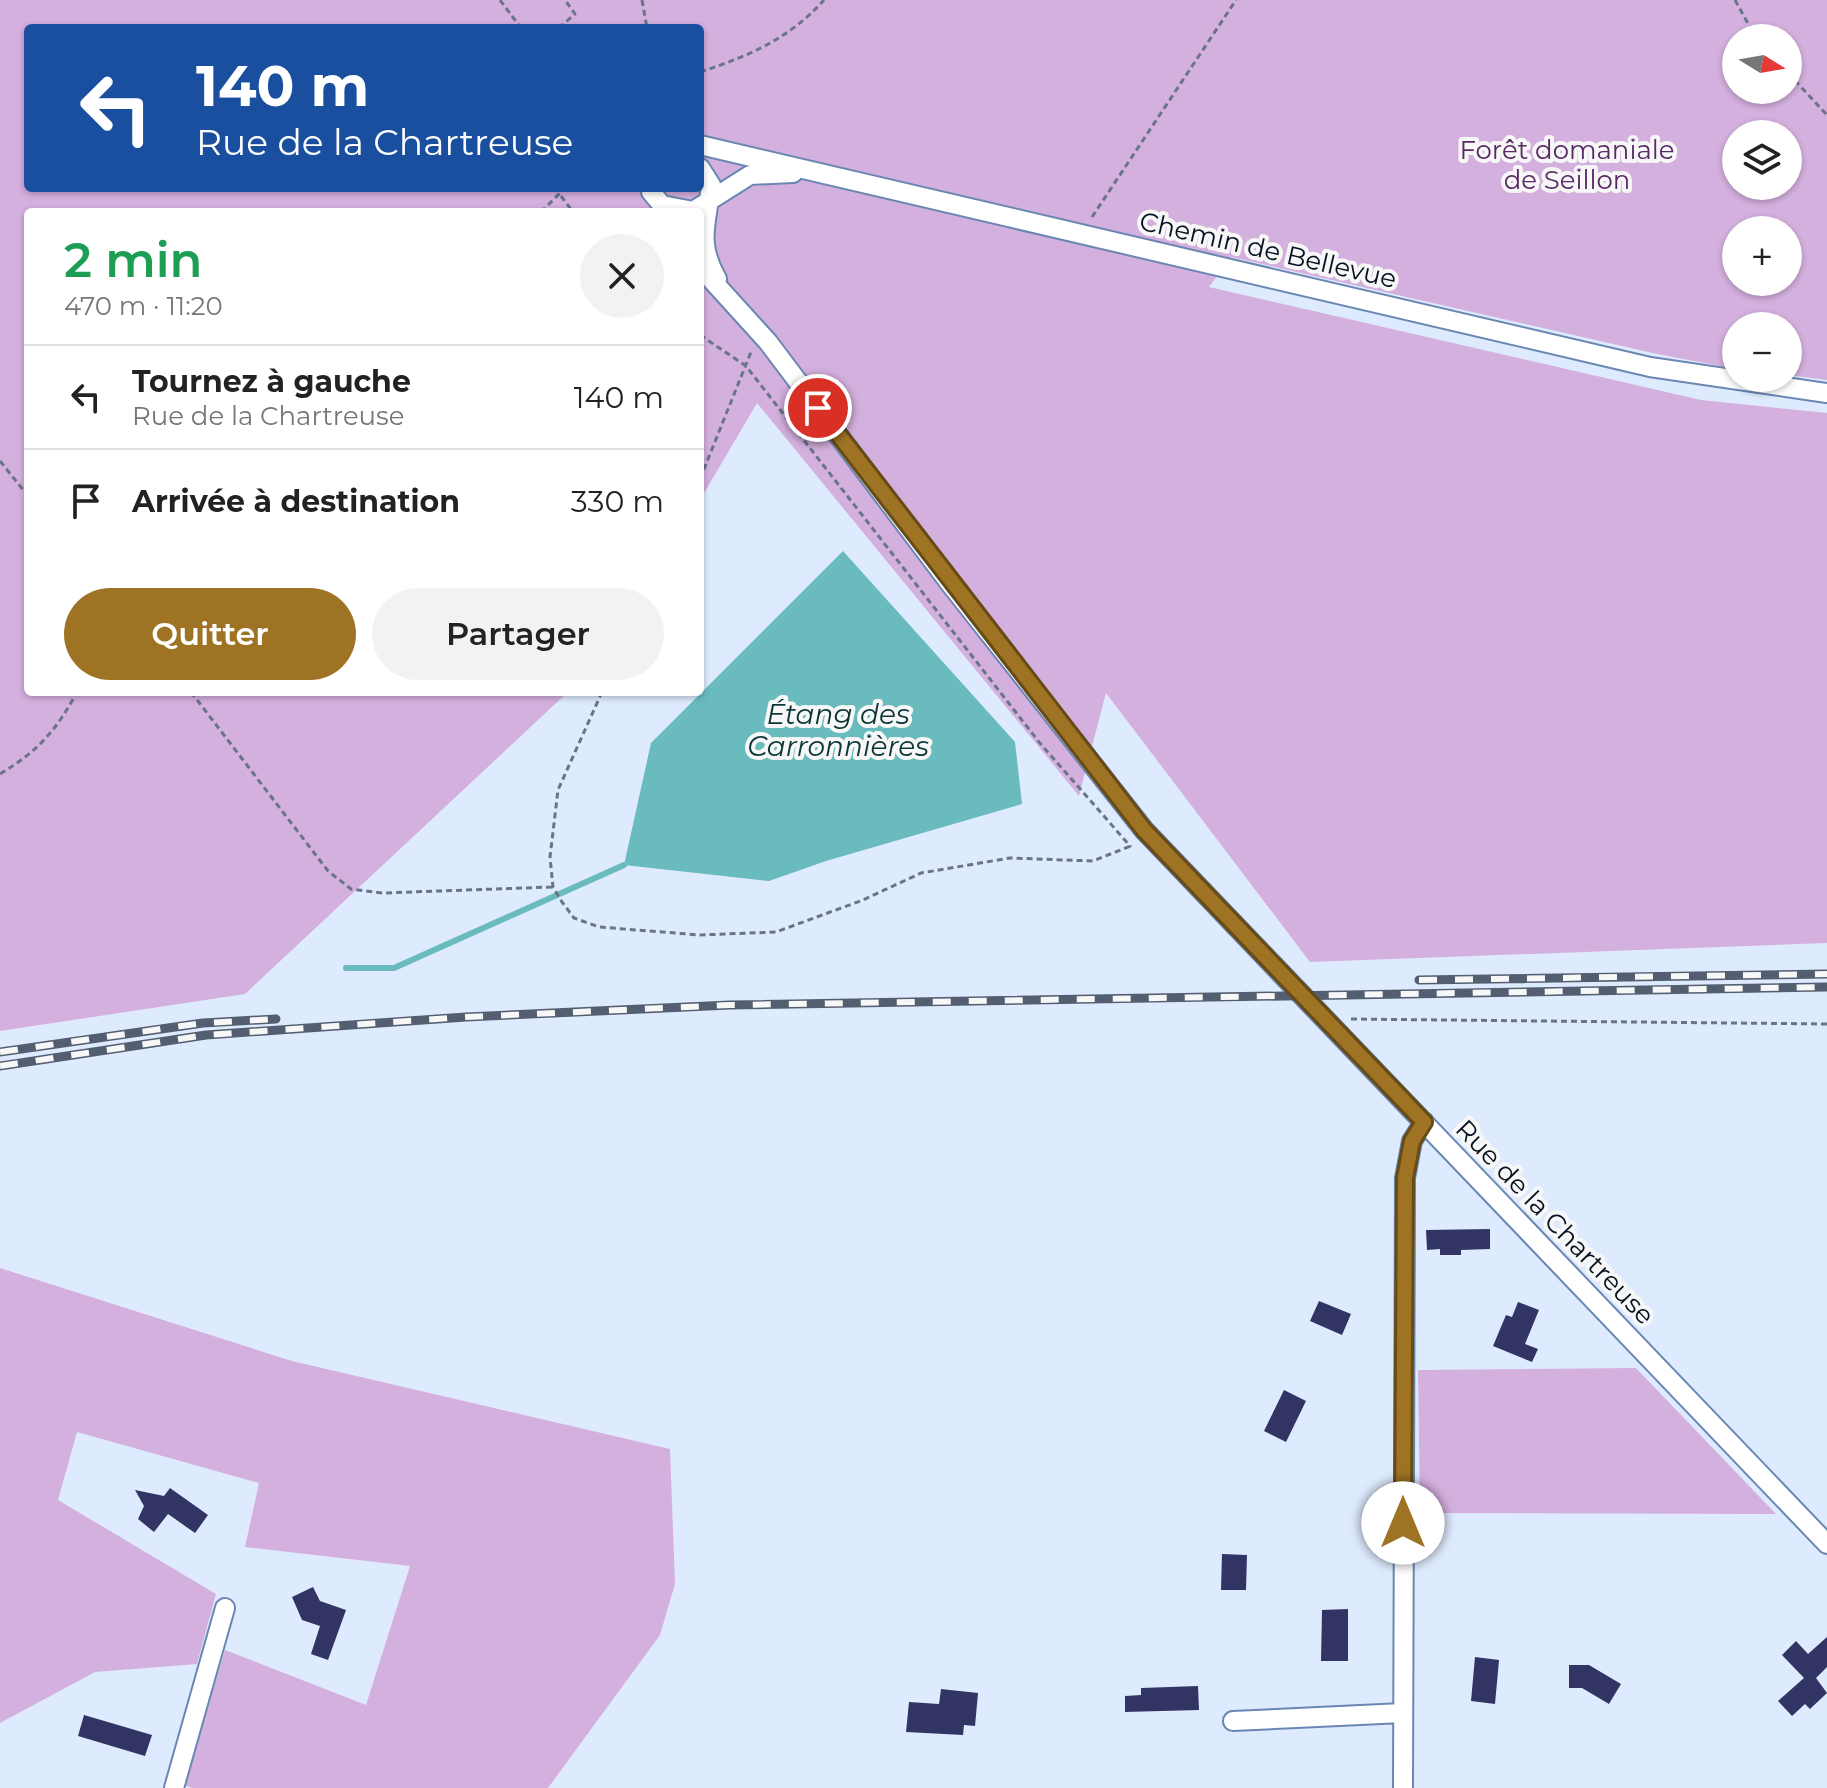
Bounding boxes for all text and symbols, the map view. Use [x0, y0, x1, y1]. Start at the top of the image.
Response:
north arrow [1722, 24, 1802, 104]
map controls [1722, 24, 1802, 392]
text: 140 m [196, 52, 369, 120]
icon: left [64, 56, 168, 160]
text: Rue de la Chartreuse [196, 120, 573, 164]
button: layers [1722, 120, 1802, 200]
park label: Forêt domaniale de Seillon [1460, 134, 1674, 196]
street label: Chemin de Bellevue [1136, 205, 1400, 295]
button: + [1722, 216, 1802, 296]
text: 2 min [64, 231, 202, 289]
button: close [580, 234, 664, 318]
text: 470 m · 11:20 [64, 290, 223, 322]
button: − [1722, 312, 1802, 392]
text: Tournez à gauche [132, 363, 411, 400]
pin [784, 374, 852, 442]
icon: left [64, 375, 108, 419]
text: 140 m [574, 379, 664, 416]
icon: arrive [796, 386, 840, 430]
text: Rue de la Chartreuse [132, 400, 404, 432]
icon: arrive [64, 479, 108, 523]
text: Arrivée à destination [132, 483, 460, 520]
text: 330 m [571, 483, 664, 520]
button: Quitter [64, 588, 356, 680]
button: Partager [372, 588, 664, 680]
water label: Étang des Carronnières [747, 697, 929, 763]
street label: Rue de la Chartreuse [1449, 1113, 1661, 1331]
position arrow [1361, 1481, 1445, 1565]

